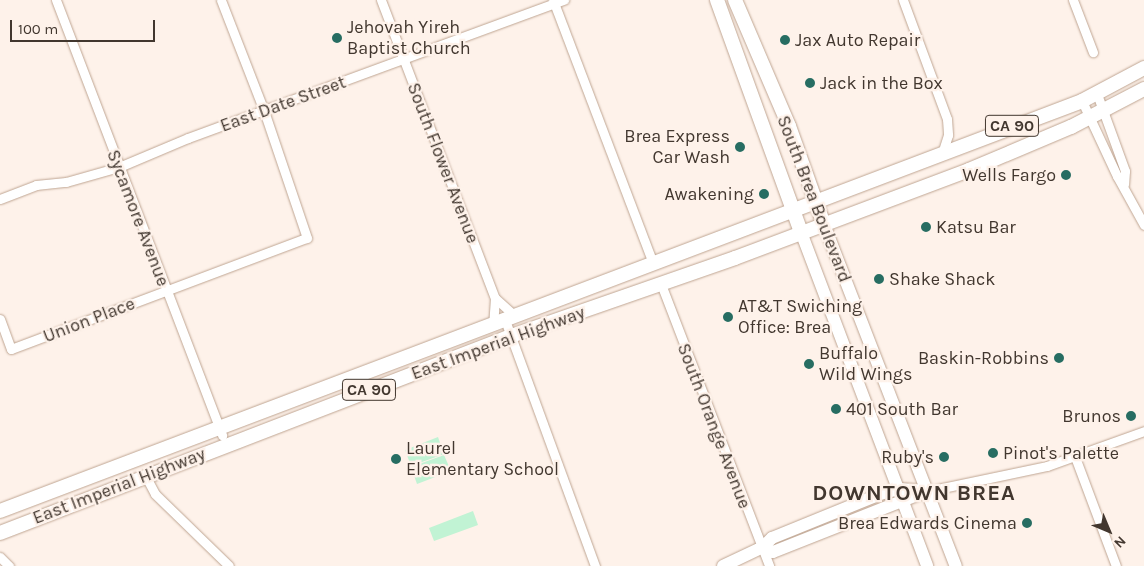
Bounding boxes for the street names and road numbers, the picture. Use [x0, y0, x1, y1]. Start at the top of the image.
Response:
street label: East Date Street [217, 71, 349, 137]
street label: South Flower Avenue [402, 80, 484, 246]
road number: CA 90 [984, 112, 1040, 140]
street label: South Brea Boulevard [772, 113, 856, 285]
street label: Sycamore Avenue [102, 147, 174, 289]
street label: Union Place [40, 293, 138, 347]
street label: East Imperial Highway [408, 302, 588, 384]
street label: South Orange Avenue [672, 340, 756, 512]
road number: CA 90 [342, 376, 396, 404]
street label: East Imperial Highway [30, 443, 208, 529]

